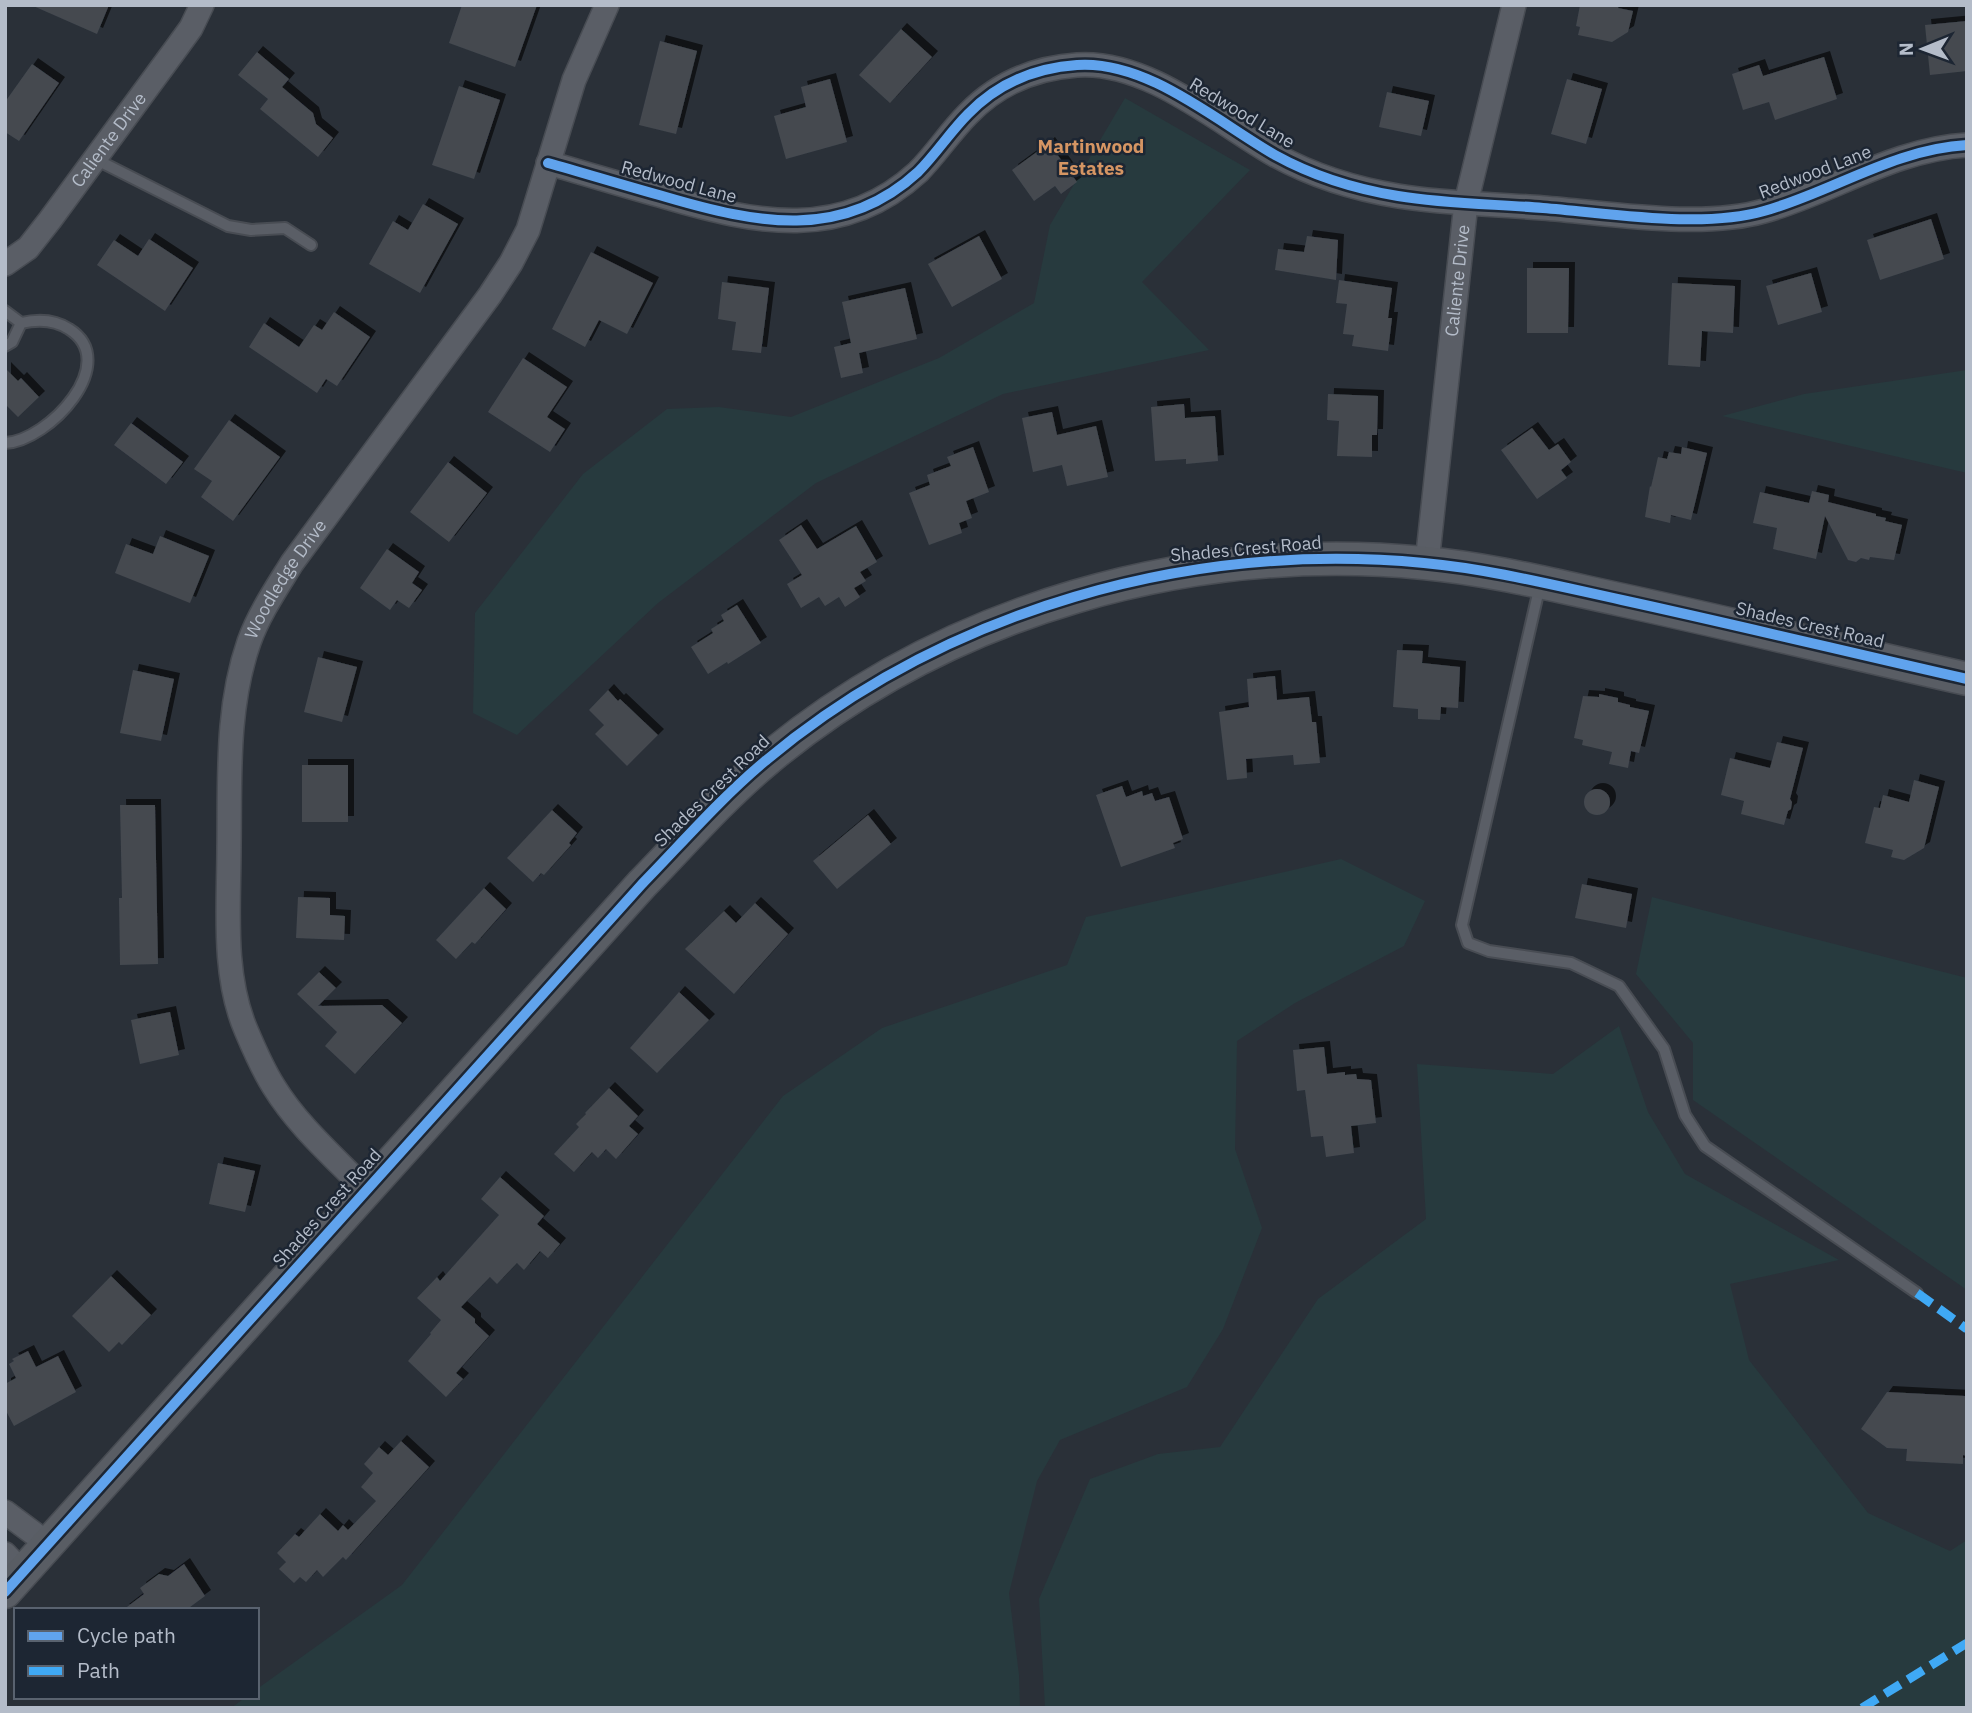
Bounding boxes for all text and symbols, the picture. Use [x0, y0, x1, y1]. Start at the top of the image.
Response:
north arrow [1888, 14, 1958, 84]
text: N [1894, 42, 1918, 56]
street label: Redwood Lane [1185, 72, 1299, 153]
street label: Caliente Drive [66, 87, 151, 192]
district label: Martinwood Estates [1038, 134, 1144, 180]
street label: Redwood Lane [1755, 139, 1875, 204]
street label: Redwood Lane [619, 155, 740, 208]
street label: Caliente Drive [1440, 223, 1475, 338]
street label: Woodledge Drive [239, 515, 331, 642]
street label: Shades Crest Road [1169, 530, 1323, 567]
street label: Shades Crest Road [1734, 596, 1887, 653]
street label: Shades Crest Road [649, 730, 774, 852]
street label: Shades Crest Road [267, 1144, 386, 1272]
legend [14, 1608, 259, 1699]
text: Cycle path [77, 1621, 176, 1649]
text: Path [77, 1656, 120, 1684]

